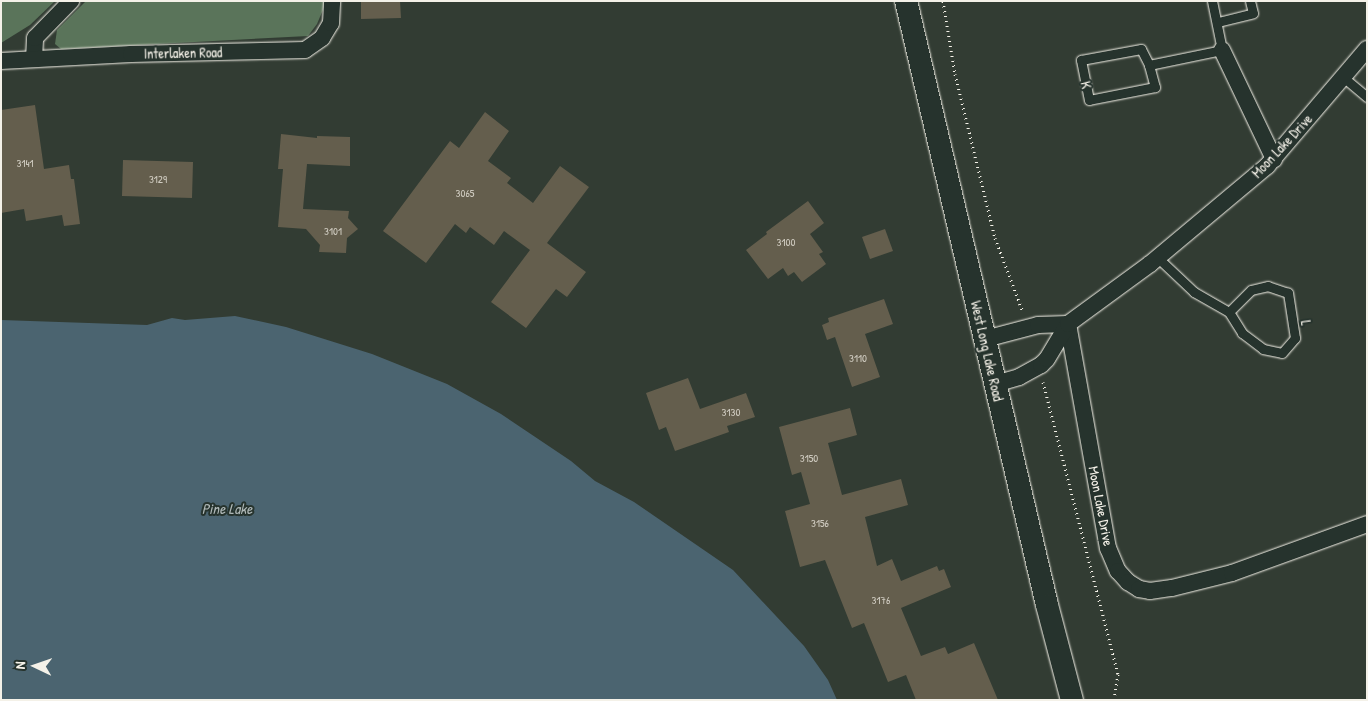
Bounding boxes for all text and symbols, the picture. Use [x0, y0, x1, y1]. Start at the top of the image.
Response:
street label: Interlaken Road [144, 44, 222, 62]
street label: K [1077, 80, 1095, 90]
street label: Moon Lake Drive [1248, 111, 1316, 181]
house number: 3141 [16, 156, 34, 170]
house number: 3129 [149, 172, 167, 186]
house number: 3065 [456, 186, 474, 200]
house number: 3101 [324, 224, 342, 238]
house number: 3100 [777, 235, 795, 249]
street label: West Long Lake Road [967, 299, 1007, 403]
street label: L [1297, 319, 1315, 327]
house number: 3110 [849, 351, 867, 365]
house number: 3130 [722, 405, 740, 419]
house number: 3150 [800, 451, 818, 465]
street label: Moon Lake Drive [1085, 465, 1117, 547]
water label: Pine Lake [202, 500, 252, 518]
house number: 3156 [811, 516, 829, 530]
house number: 3176 [872, 593, 890, 607]
north arrow [10, 641, 60, 691]
text: N [10, 661, 29, 669]

